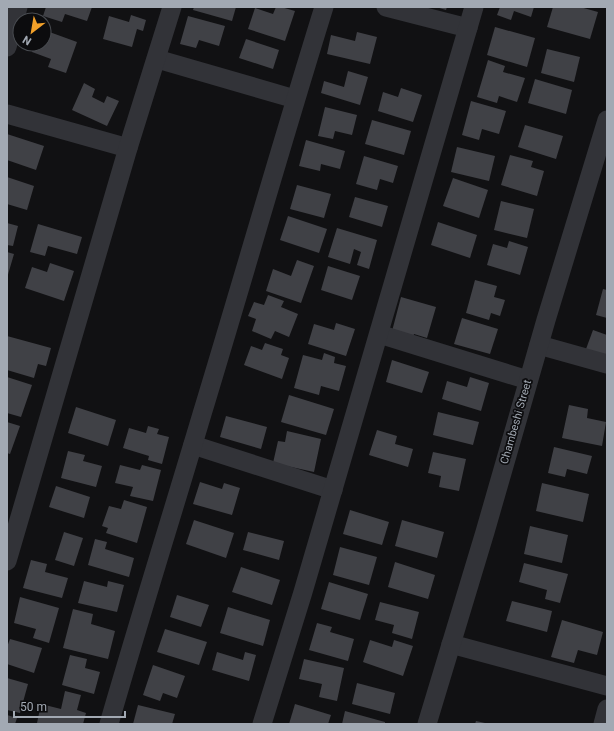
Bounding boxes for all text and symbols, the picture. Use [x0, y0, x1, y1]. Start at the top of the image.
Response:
north arrow [12, 12, 52, 52]
text: N [20, 32, 34, 48]
street label: Chambeshi Street [498, 378, 534, 466]
scale bar [14, 693, 125, 719]
text: 50 m [20, 700, 47, 714]

